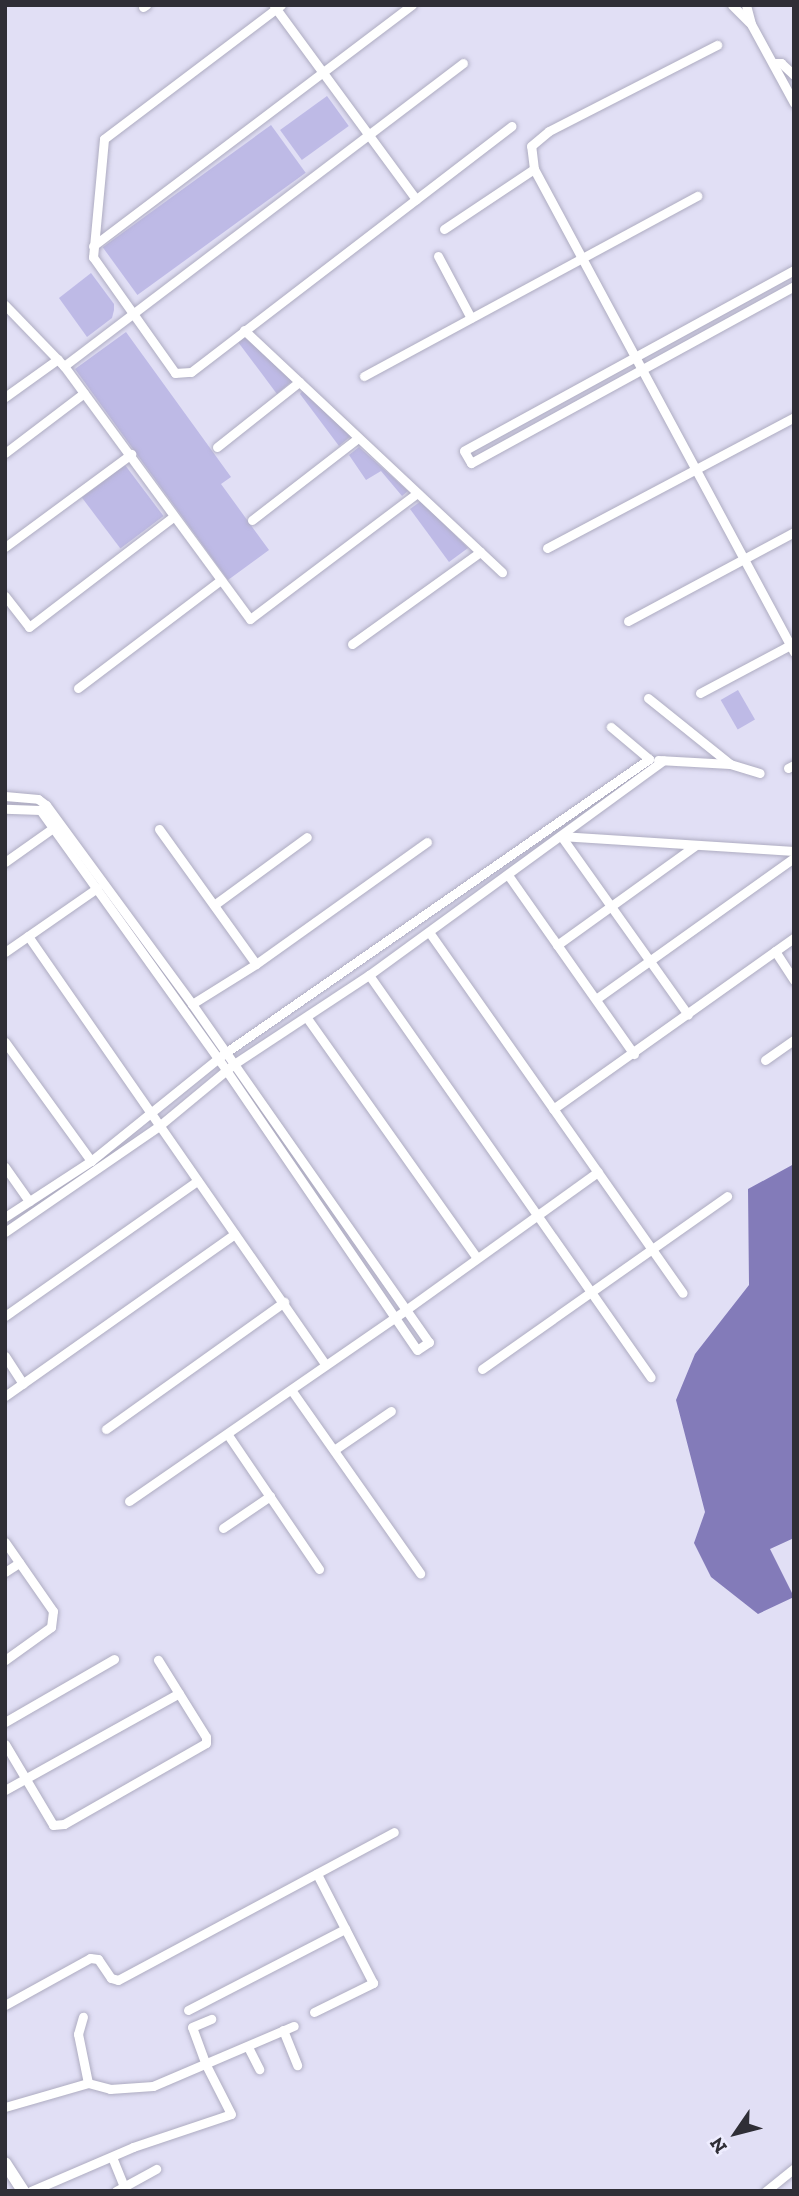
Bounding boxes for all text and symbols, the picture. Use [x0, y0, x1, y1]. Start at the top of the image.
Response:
north arrow [701, 2098, 771, 2168]
text: N [705, 2133, 732, 2158]

